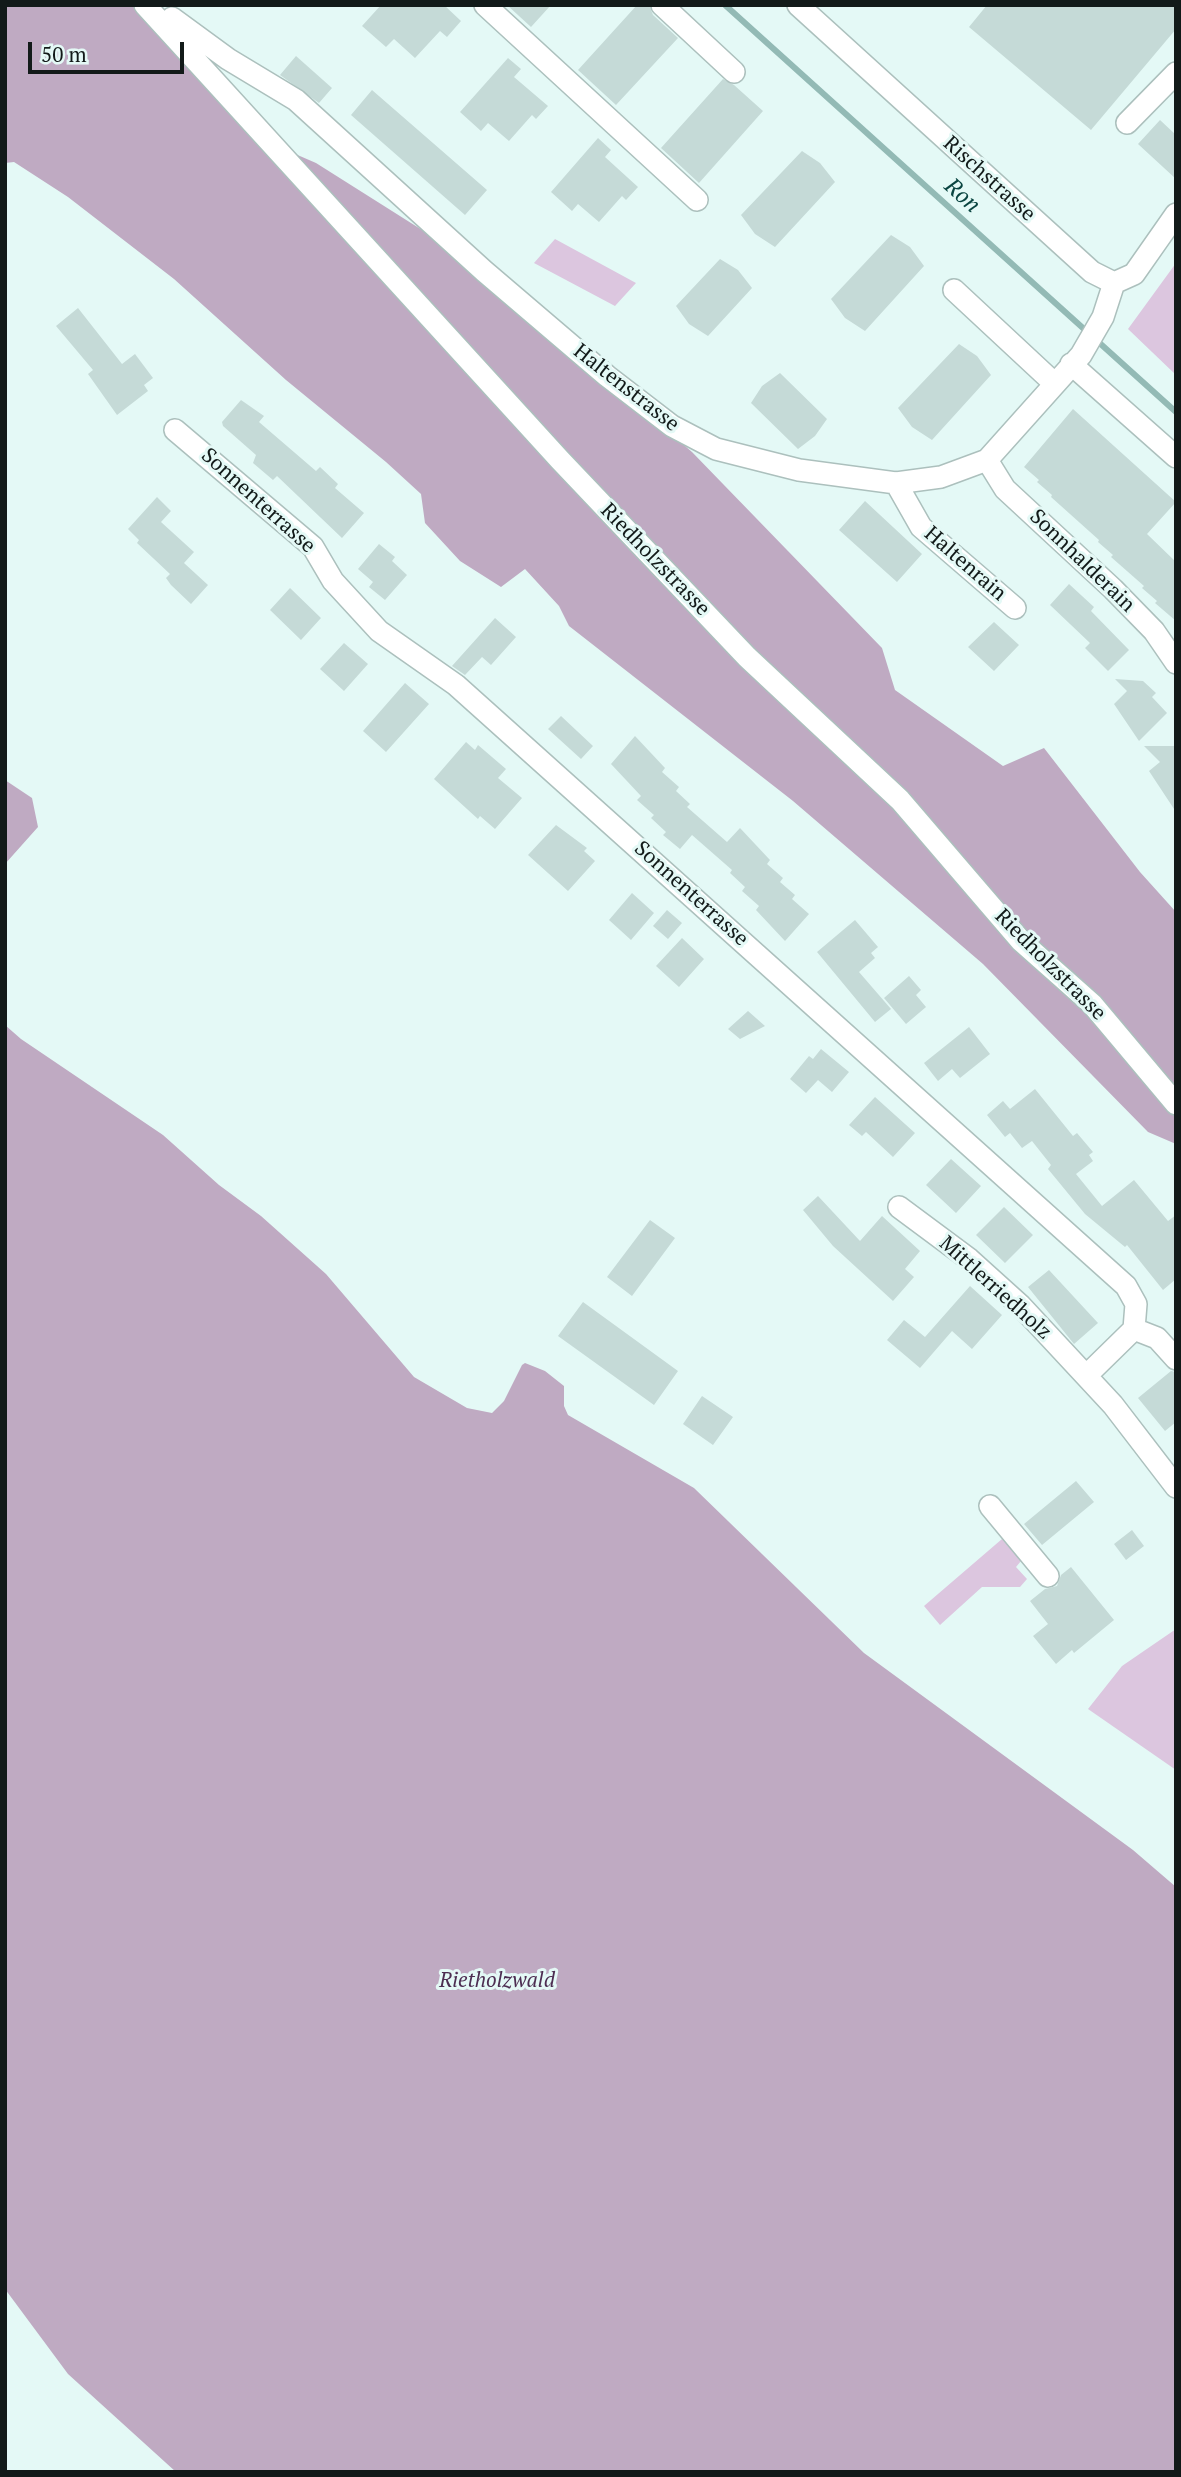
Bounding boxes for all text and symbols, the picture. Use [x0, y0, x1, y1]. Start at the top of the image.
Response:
scale bar [32, 28, 187, 72]
text: 50 m [41, 40, 87, 68]
street label: Rischstrasse [938, 131, 1040, 227]
water label: Ron [938, 173, 986, 219]
street label: Haltenstrasse [568, 339, 684, 437]
street label: Sonnenterrasse [196, 443, 320, 559]
street label: Riedholzstrasse [595, 498, 715, 622]
street label: Sonnhalderain [1024, 504, 1140, 618]
street label: Haltenrain [919, 522, 1011, 606]
street label: Sonnenterrasse [629, 836, 753, 952]
street label: Riedholzstrasse [989, 904, 1111, 1026]
street label: Mittlerriedholz [934, 1231, 1056, 1345]
park label: Rietholzwald [439, 1968, 555, 1994]

